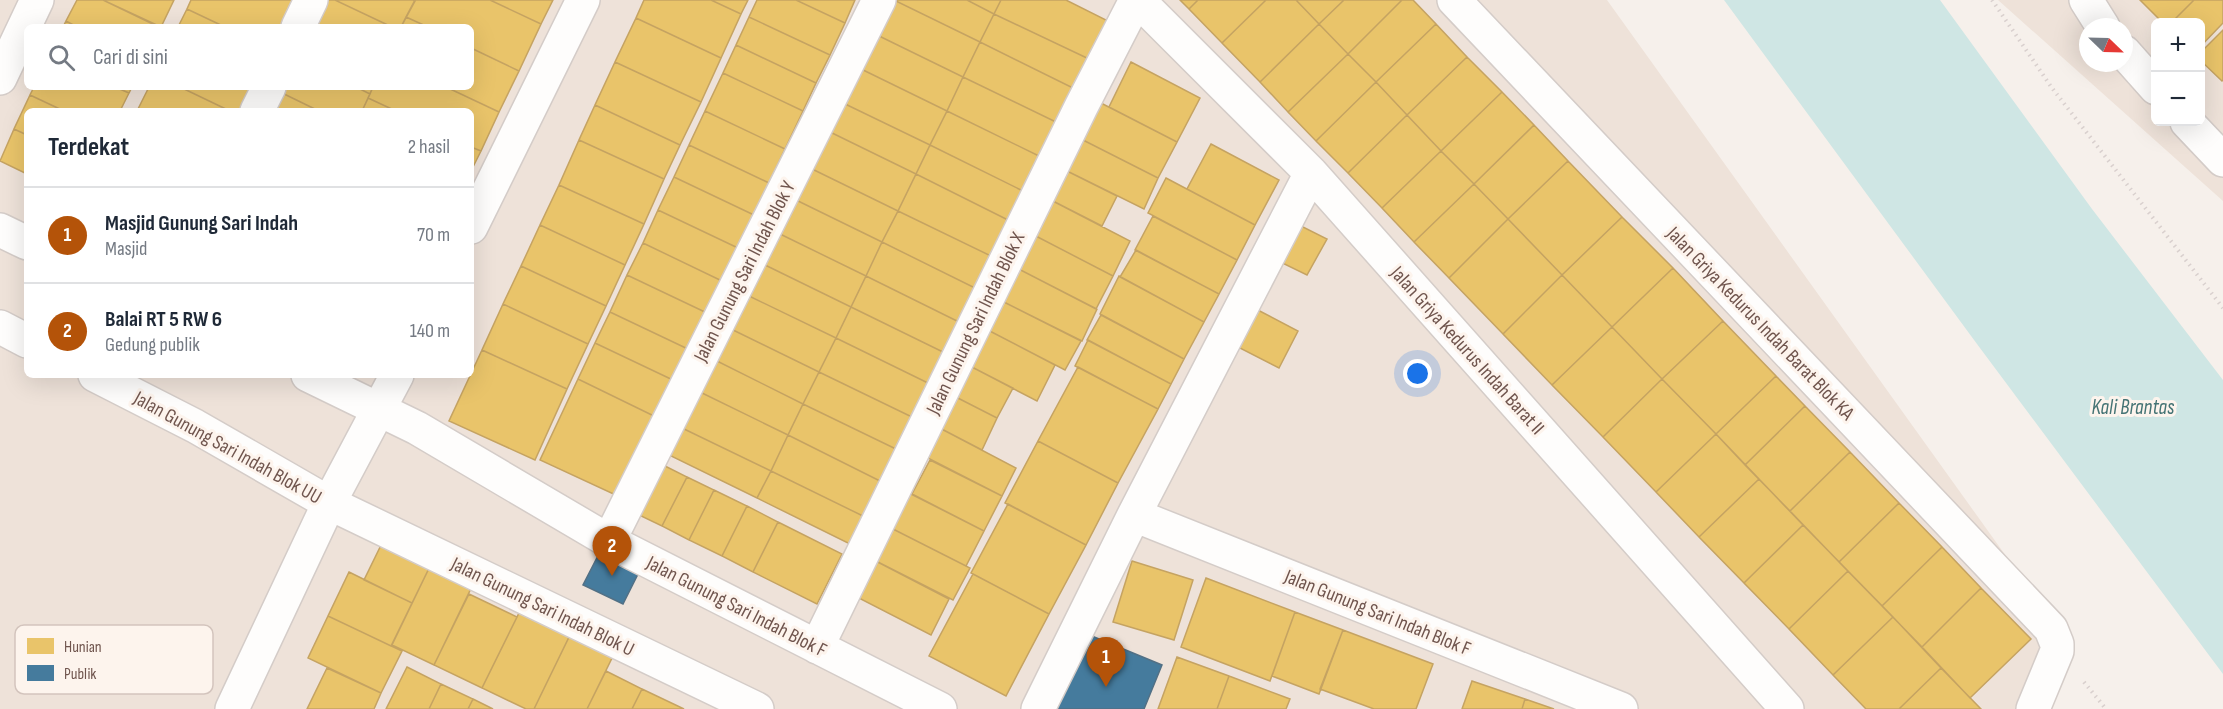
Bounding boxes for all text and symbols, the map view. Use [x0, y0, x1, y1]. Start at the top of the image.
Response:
north arrow [2079, 18, 2133, 72]
map controls [2151, 18, 2205, 126]
button: + [2151, 18, 2205, 72]
search box [24, 24, 474, 90]
icon: search [45, 41, 78, 74]
text: Cari di sini [93, 44, 168, 71]
button: − [2151, 72, 2205, 126]
text: Terdekat [48, 132, 129, 163]
text: 2 hasil [408, 135, 450, 159]
street label: Jalan Gunung Sari Indah Blok Y [688, 177, 801, 367]
text: Masjid Gunung Sari Indah [105, 210, 298, 237]
street label: Jalan Griya Kedurus Indah Barat Blok KA [1661, 221, 1859, 426]
text: 1 [64, 223, 71, 247]
text: 70 m [417, 223, 450, 247]
street label: Jalan Gunung Sari Indah Blok X [921, 228, 1031, 419]
text: Masjid [105, 237, 147, 261]
street label: Jalan Griya Kedurus Indah Barat II [1385, 261, 1549, 440]
text: Balai RT 5 RW 6 [105, 306, 222, 333]
text: 2 [63, 319, 72, 343]
text: 140 m [410, 319, 450, 343]
text: Gedung publik [105, 333, 200, 357]
your location [1403, 359, 1432, 388]
street label: Jalan Gunung Sari Indah Blok UU [129, 386, 326, 509]
water label: Kali Brantas [2092, 395, 2175, 420]
pin: 2 [592, 526, 632, 576]
street label: Jalan Gunung Sari Indah Blok F [642, 551, 831, 663]
street label: Jalan Gunung Sari Indah Blok U [446, 552, 638, 662]
street label: Jalan Gunung Sari Indah Blok F [1280, 564, 1474, 661]
legend [15, 625, 213, 694]
text: Hunian [64, 638, 102, 657]
pin: 1 [1086, 638, 1126, 687]
text: Publik [64, 665, 96, 684]

